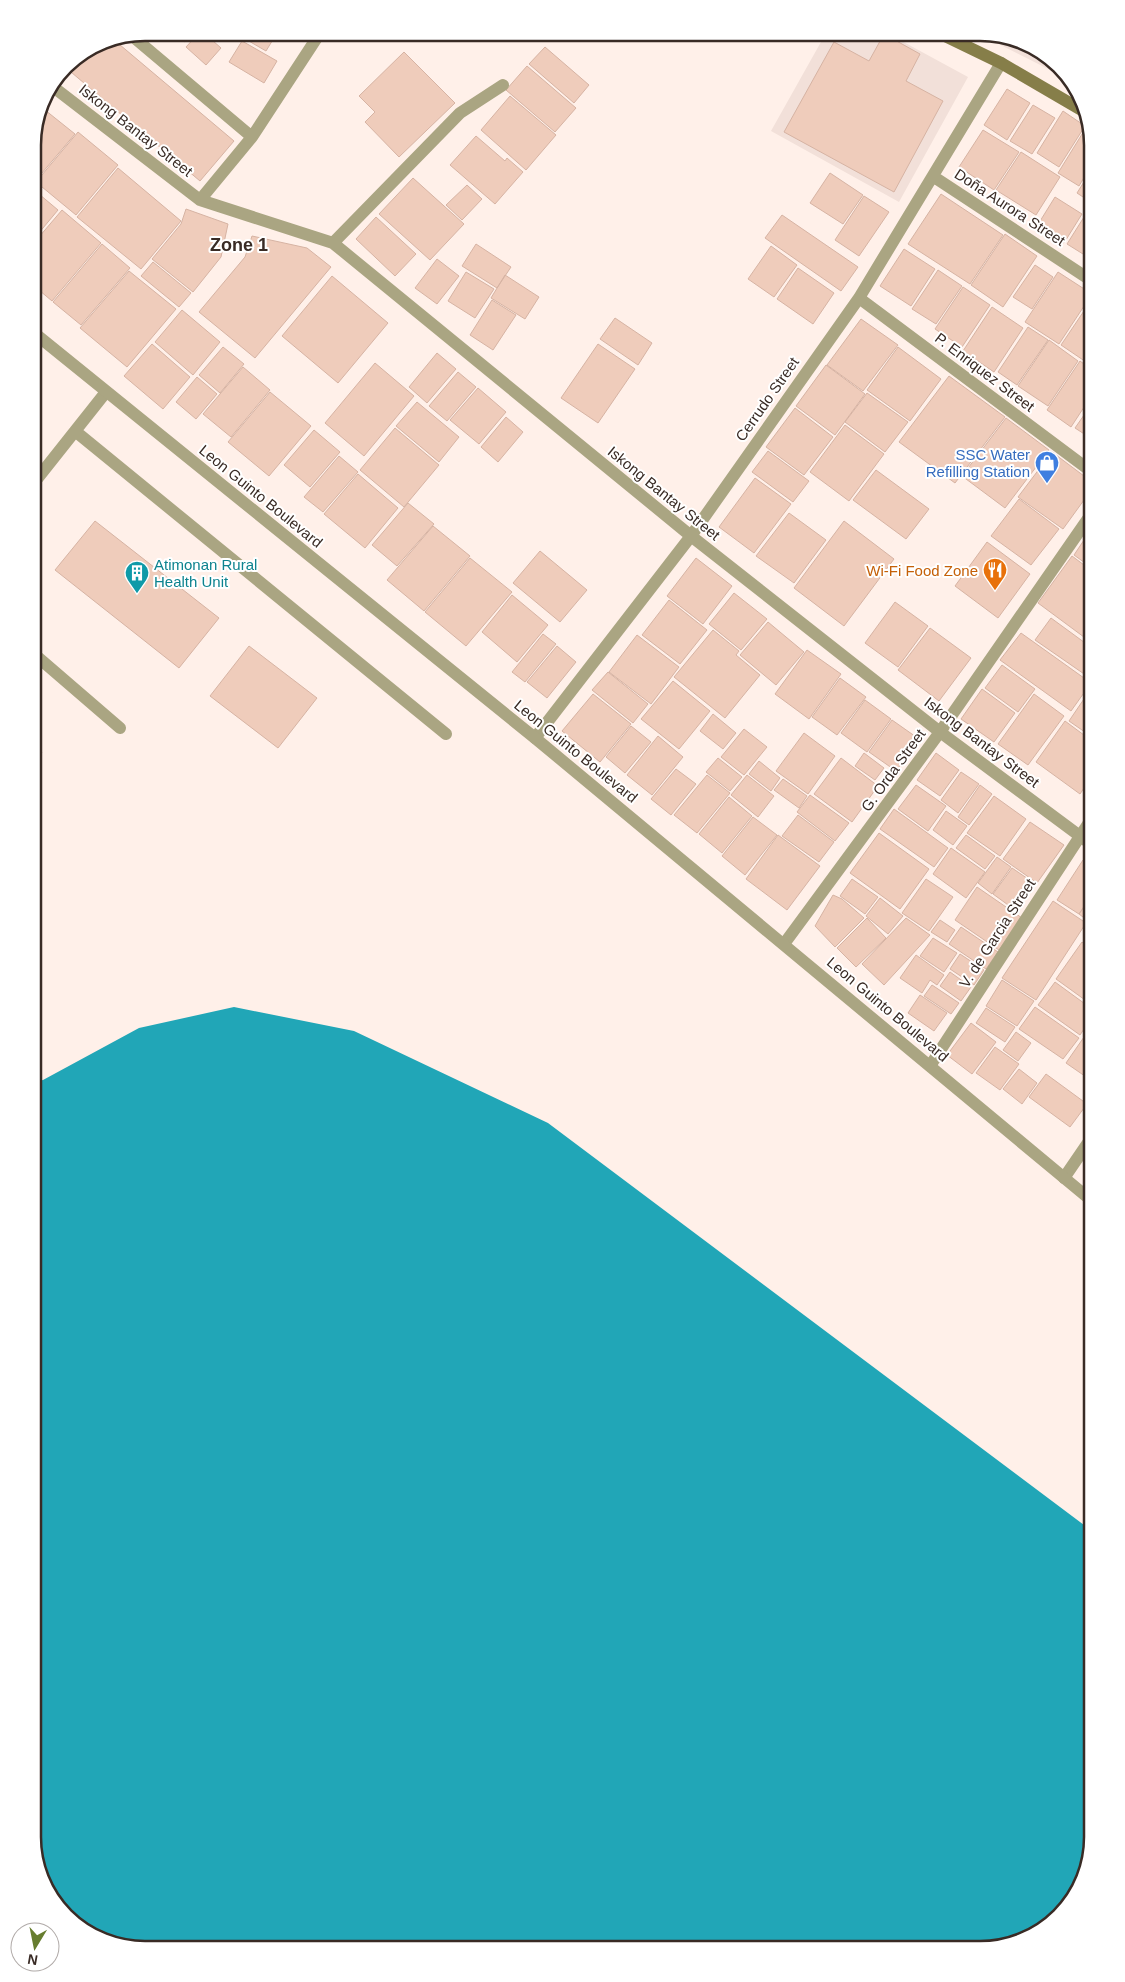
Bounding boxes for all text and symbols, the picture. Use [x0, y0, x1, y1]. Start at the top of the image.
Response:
street label: Iskong Bantay Street [76, 80, 197, 180]
street label: Doña Aurora Street [952, 165, 1069, 250]
district label: Zone 1 [210, 235, 268, 255]
street label: P. Enriquez Street [932, 329, 1039, 415]
street label: Cerrudo Street [732, 353, 803, 444]
street label: Leon Guinto Boulevard [196, 441, 326, 551]
street label: Iskong Bantay Street [605, 443, 724, 544]
place label: SSC Water Refilling Station [926, 446, 1030, 480]
shop icon: SSC Water Refilling Station [1034, 450, 1060, 484]
place label: Atimonan Rural Health Unit [154, 556, 257, 590]
restaurant icon: Wi-Fi Food Zone [982, 557, 1008, 591]
building icon: Atimonan Rural Health Unit [124, 560, 150, 594]
place label: Wi-Fi Food Zone [866, 562, 978, 579]
street label: Iskong Bantay Street [921, 693, 1043, 791]
street label: Leon Guinto Boulevard [511, 696, 641, 806]
street label: G. Orda Street [857, 725, 929, 814]
street label: V. de Garcia Street [956, 875, 1039, 991]
street label: Leon Guinto Boulevard [824, 953, 952, 1065]
north arrow [10, 1922, 60, 1972]
text: N [26, 1951, 39, 1969]

